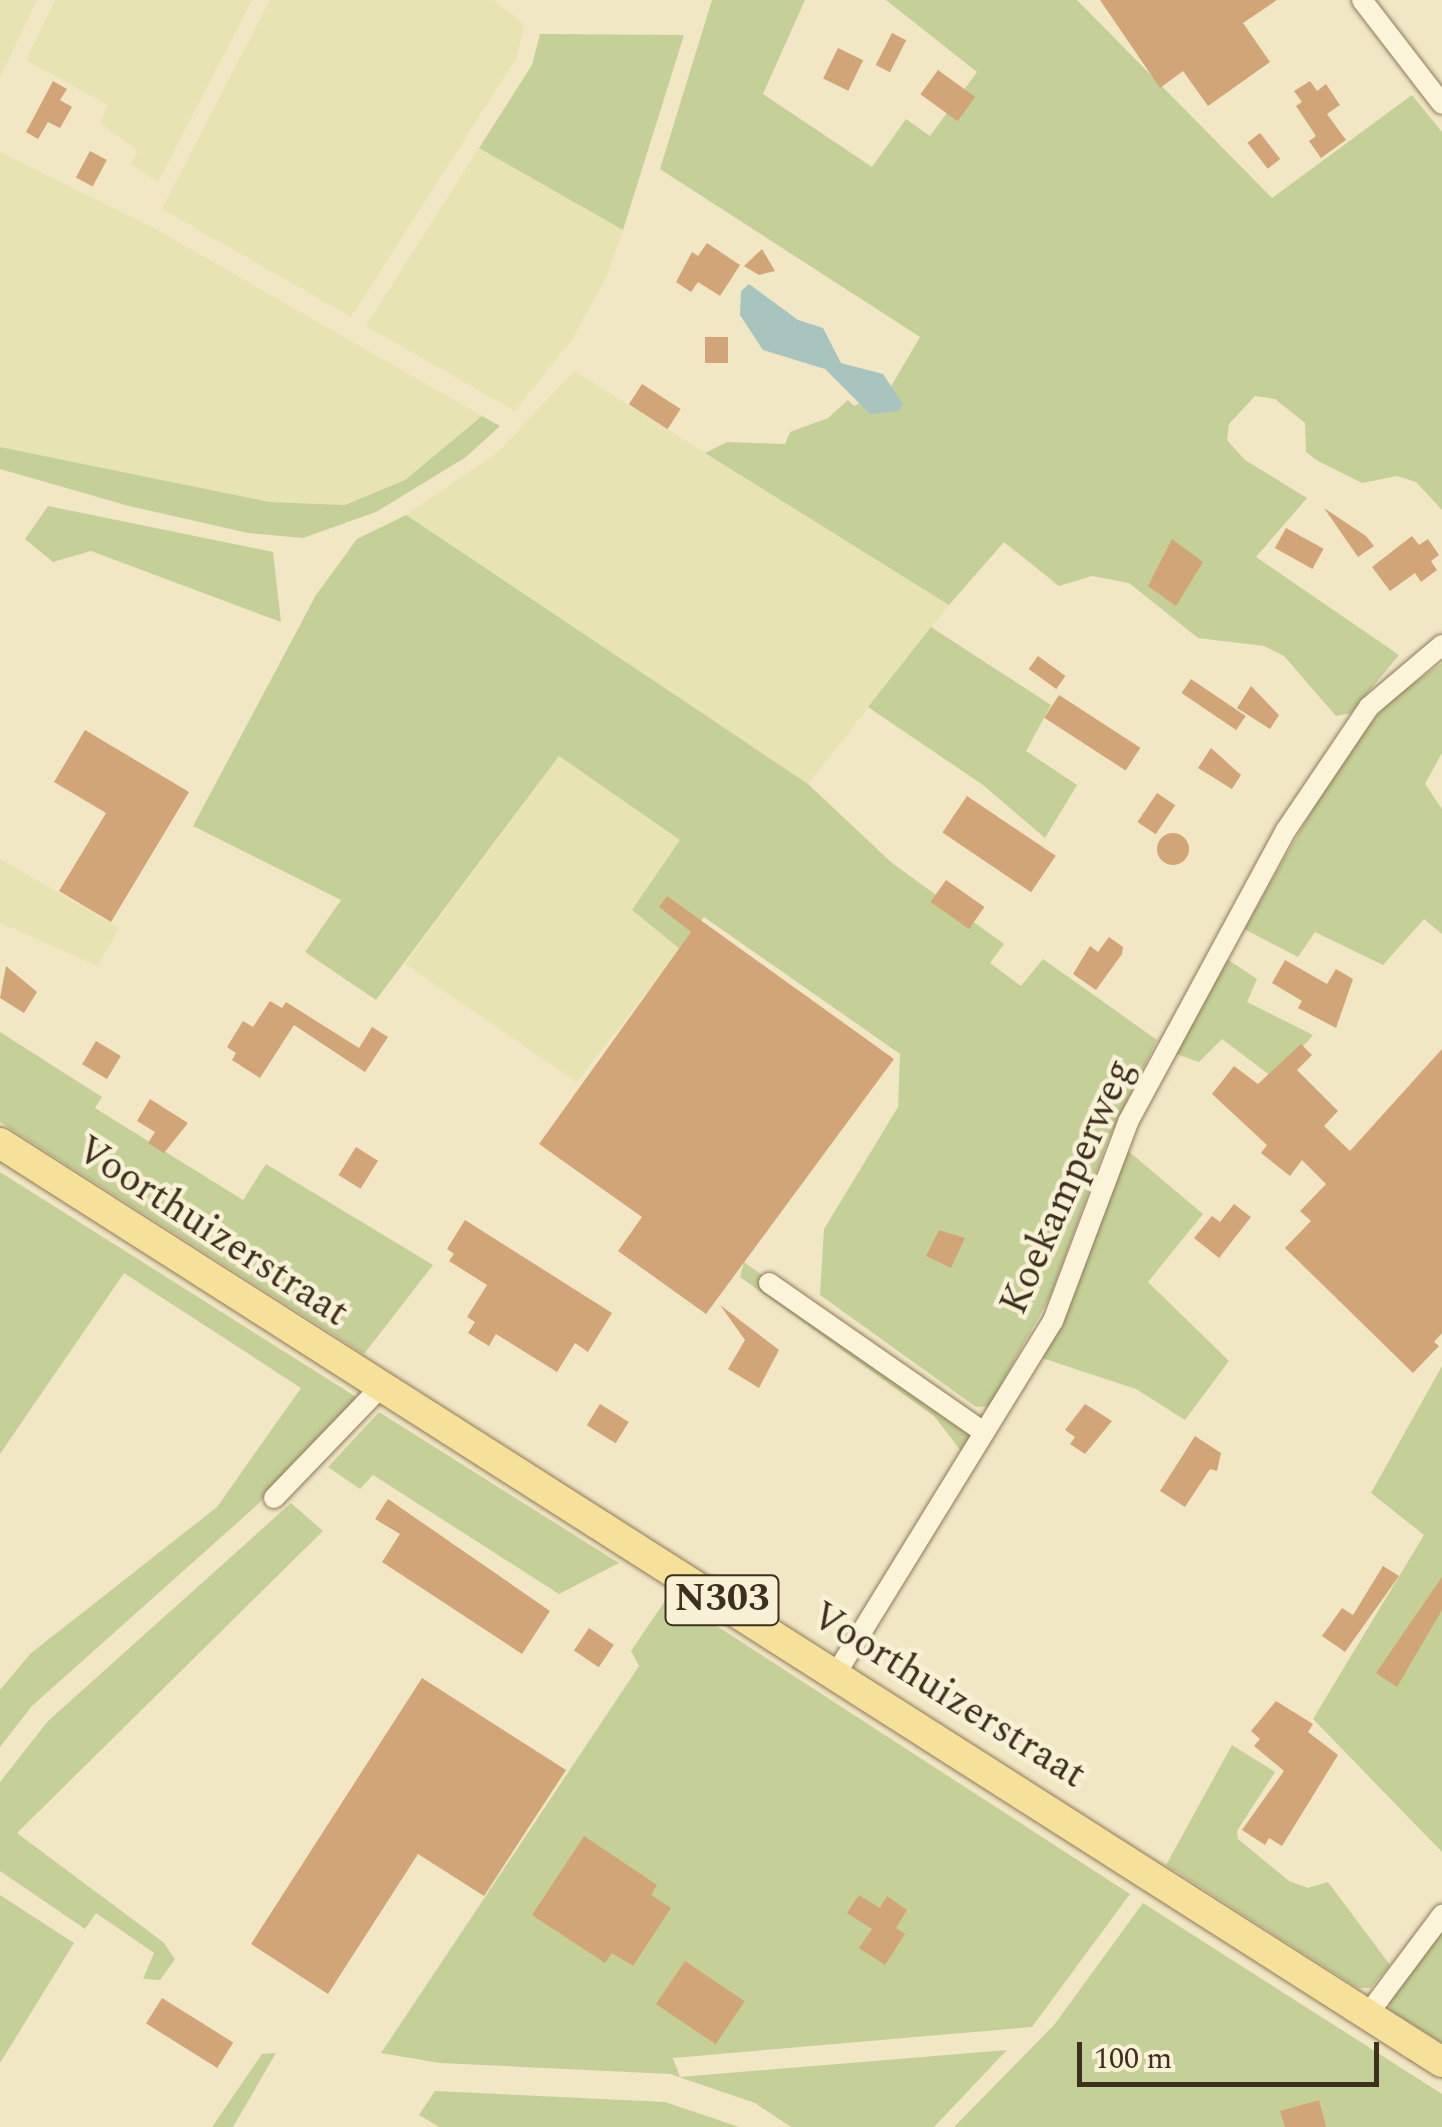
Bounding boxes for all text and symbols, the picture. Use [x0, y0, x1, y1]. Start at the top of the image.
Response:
street label: Koekamperweg [990, 1052, 1146, 1322]
street label: Voorthuizerstraat [67, 1126, 357, 1338]
road number: N303 [664, 1567, 780, 1633]
street label: Voorthuizerstraat [802, 1592, 1094, 1800]
scale bar [1082, 2022, 1384, 2084]
text: 100 m [1094, 2036, 1172, 2082]

